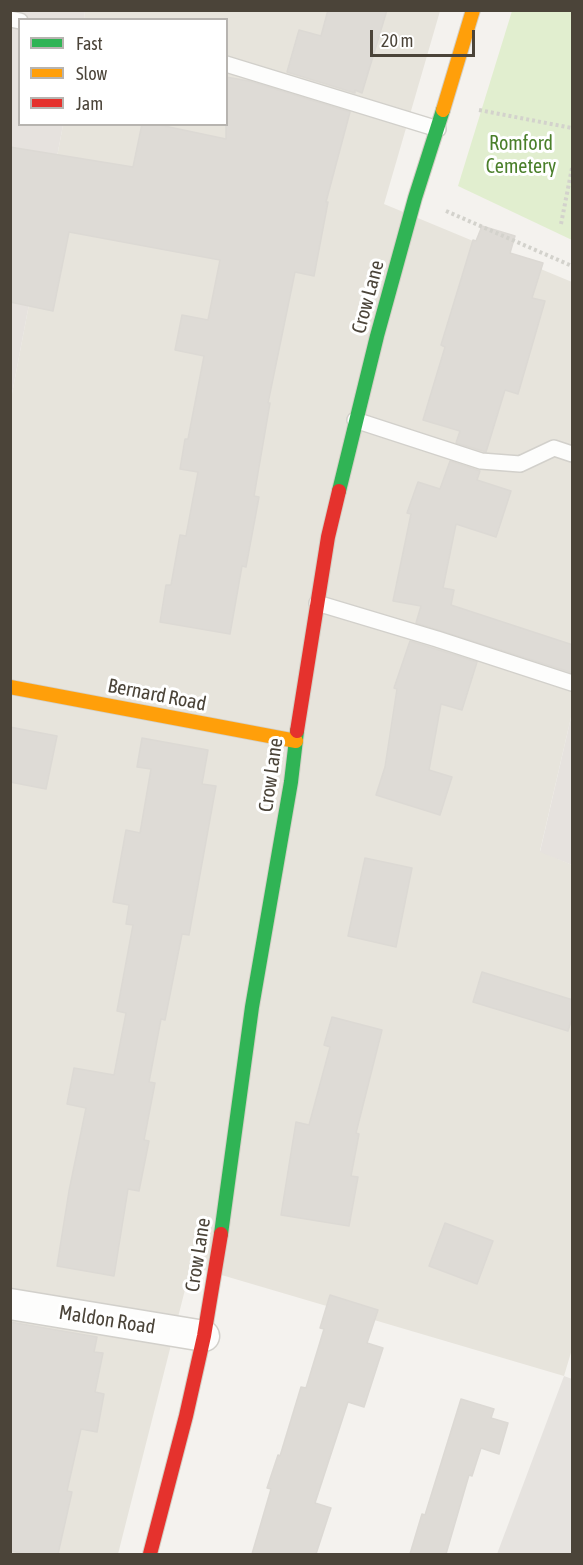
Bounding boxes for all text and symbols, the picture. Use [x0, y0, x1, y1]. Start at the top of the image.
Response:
legend [18, 18, 228, 126]
scale bar [373, 18, 478, 56]
text: 20 m [381, 30, 413, 51]
text: Fast [76, 33, 103, 54]
text: Slow [76, 63, 107, 84]
text: Jam [76, 93, 103, 114]
park label: Romford Cemetery [486, 132, 556, 179]
street label: Crow Lane [347, 258, 389, 336]
street label: Bernard Road [106, 674, 208, 716]
street label: Crow Lane [254, 736, 288, 814]
street label: Crow Lane [180, 1216, 216, 1294]
street label: Maldon Road [57, 1301, 157, 1339]

